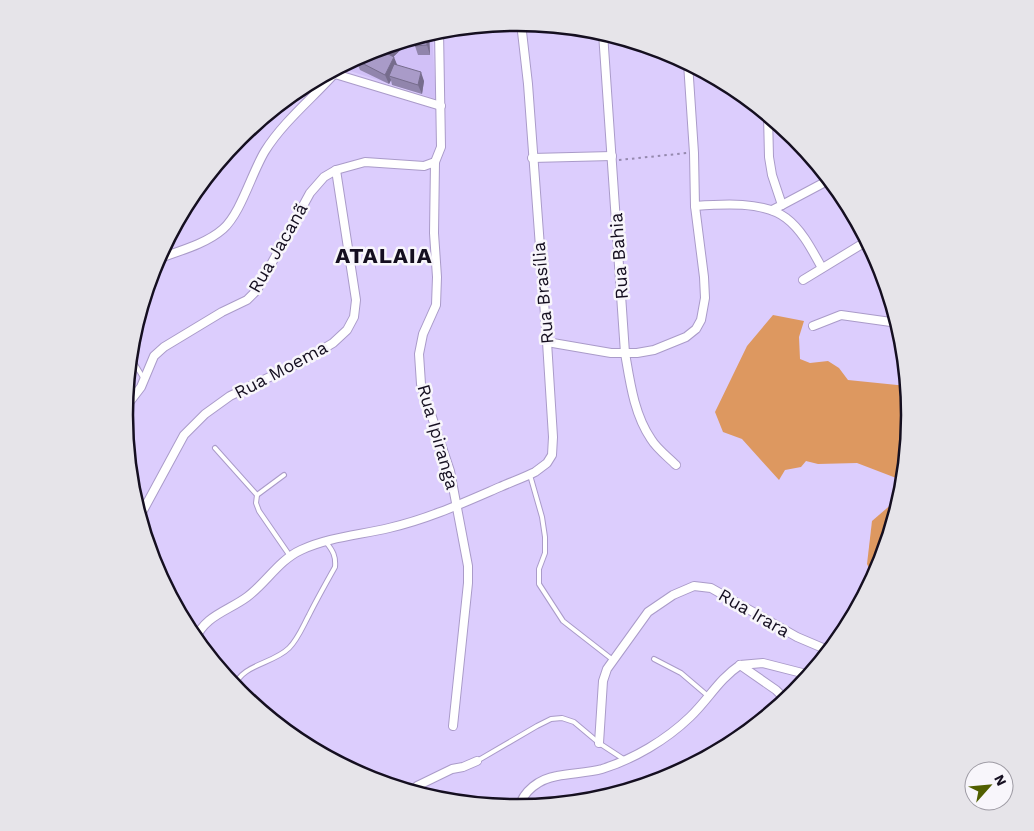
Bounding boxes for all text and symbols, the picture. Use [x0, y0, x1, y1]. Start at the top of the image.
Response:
street label: Rua Jacanã [243, 199, 312, 296]
street label: Rua Bahia [605, 212, 632, 300]
street label: Rua Brasília [528, 241, 557, 345]
district label: ATALAIA [335, 243, 433, 268]
street label: Rua Moema [231, 336, 331, 403]
street label: Rua Ipiranga [413, 382, 463, 492]
street label: Rua Irara [715, 584, 794, 641]
north arrow [964, 761, 1014, 811]
text: N [991, 772, 1010, 788]

